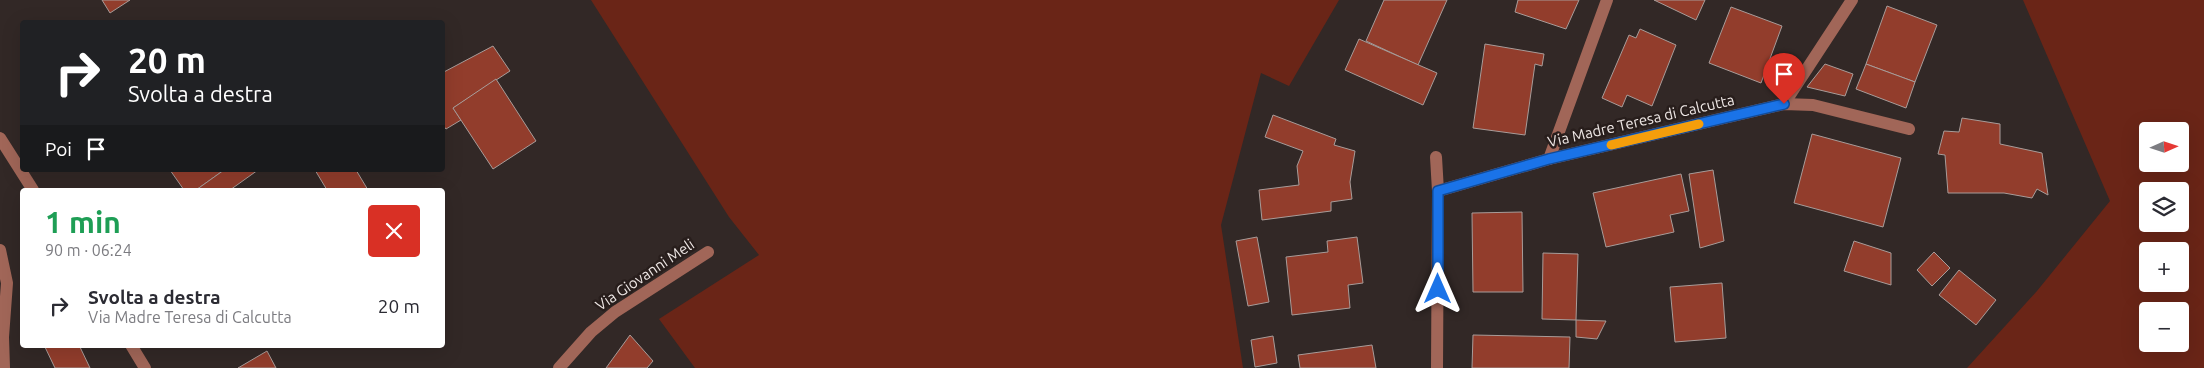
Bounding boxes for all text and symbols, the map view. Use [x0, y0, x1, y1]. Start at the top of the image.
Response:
icon: right [45, 40, 110, 105]
text: 20 m [128, 40, 206, 80]
pin [1763, 53, 1805, 104]
icon: arrive [1770, 60, 1798, 88]
text: Svolta a destra [128, 81, 273, 106]
street label: Via Madre Teresa di Calcutta [1546, 91, 1736, 150]
north arrow [2139, 122, 2189, 172]
map controls [2139, 122, 2189, 352]
icon: arrive [82, 135, 110, 163]
text: Poi [45, 138, 72, 160]
button: layers [2139, 182, 2189, 232]
text: 1 min [45, 205, 121, 239]
button: close [368, 205, 420, 257]
street label: Via Giovanni Meli [592, 235, 697, 314]
text: 90 m · 06:24 [45, 241, 132, 259]
button: + [2139, 242, 2189, 292]
position arrow [1411, 262, 1463, 314]
text: Svolta a destra [88, 286, 221, 308]
icon: right [45, 292, 73, 320]
text: 20 m [378, 295, 420, 317]
button: − [2139, 302, 2189, 352]
text: Via Madre Teresa di Calcutta [88, 308, 292, 326]

